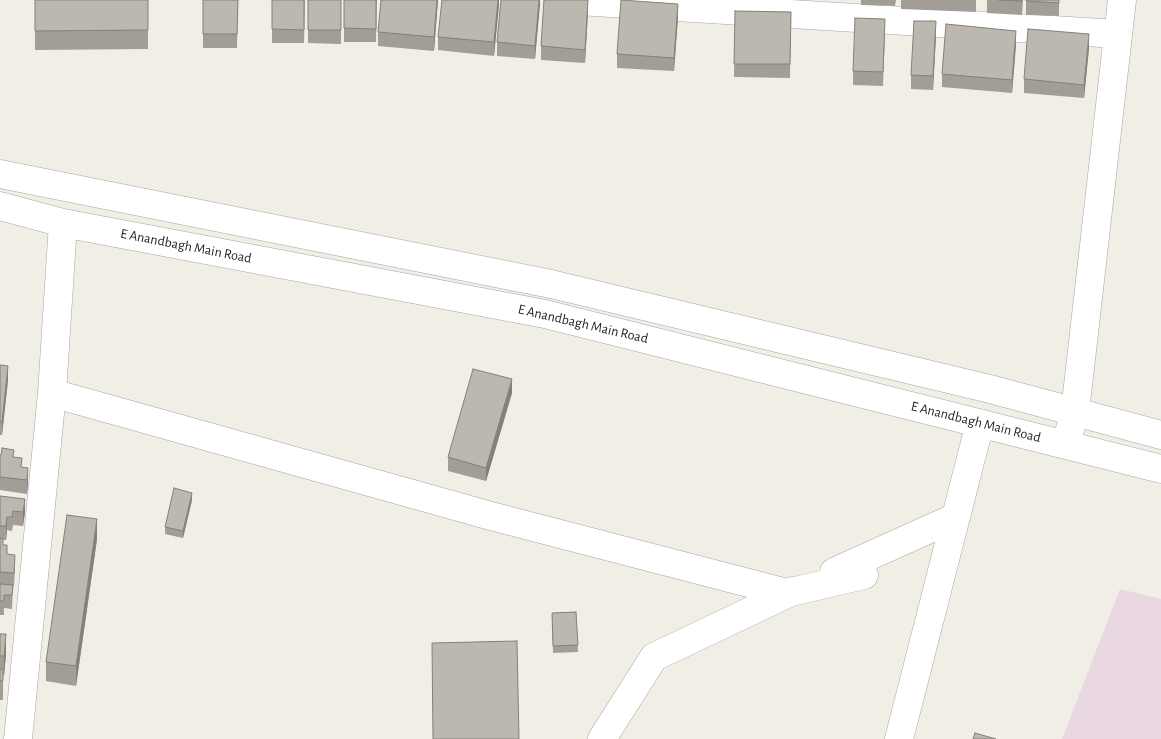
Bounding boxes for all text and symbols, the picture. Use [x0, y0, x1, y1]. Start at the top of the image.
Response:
street label: E Anandbagh Main Road [119, 225, 253, 267]
street label: E Anandbagh Main Road [516, 301, 650, 347]
street label: E Anandbagh Main Road [909, 398, 1043, 446]

